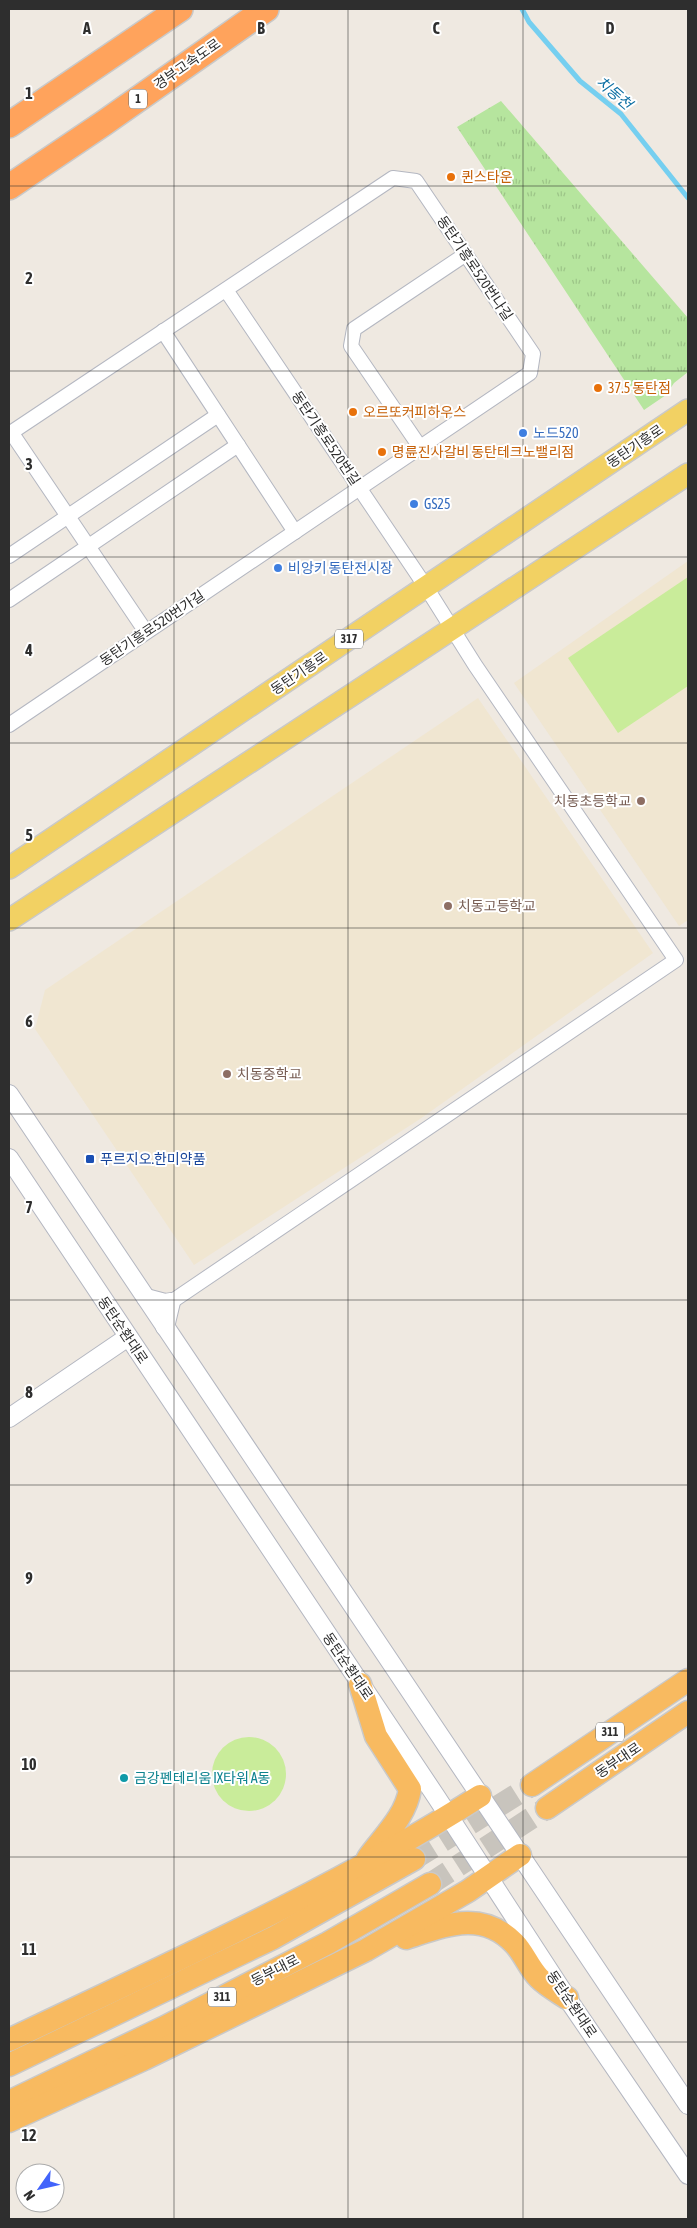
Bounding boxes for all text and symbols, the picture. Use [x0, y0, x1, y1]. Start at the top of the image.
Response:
text: A [82, 19, 91, 37]
text: B [257, 19, 265, 37]
text: C [432, 19, 440, 37]
text: D [606, 19, 615, 37]
street label: 경부고속도로 [151, 35, 223, 93]
water label: 치동천 [593, 73, 637, 114]
text: 1 [25, 84, 33, 102]
road number: 1 [129, 90, 147, 108]
place label: 퀸스타운 [461, 169, 513, 185]
marker: 퀸스타운 [445, 171, 457, 183]
street label: 동탄기흥로520번나길 [434, 213, 516, 323]
text: 2 [25, 269, 33, 287]
place label: 37.5 동탄점 [608, 380, 671, 396]
marker: 37.5 동탄점 [592, 382, 604, 394]
street label: 동탄기흥로520번길 [289, 388, 363, 488]
place label: 오르또커피하우스 [363, 404, 466, 420]
marker: 오르또커피하우스 [347, 406, 359, 418]
street label: 동탄기흥로 [604, 421, 666, 471]
place label: 노드520 [533, 425, 579, 441]
marker: 노드520 [517, 427, 529, 439]
place label: 명륜진사갈비 동탄테크노밸리점 [392, 444, 574, 460]
marker: 명륜진사갈비 동탄테크노밸리점 [376, 446, 388, 458]
text: 3 [25, 455, 33, 473]
place label: GS25 [424, 496, 450, 512]
marker: GS25 [408, 498, 420, 510]
place label: 비앙키 동탄전시장 [288, 560, 393, 576]
marker: 비앙키 동탄전시장 [272, 562, 284, 574]
street label: 동탄기흥로520번가길 [97, 587, 207, 669]
road number: 317 [335, 630, 363, 648]
text: 4 [24, 641, 33, 659]
street label: 동탄기흥로 [268, 648, 330, 698]
place label: 치동초등학교 [554, 793, 631, 809]
marker: 치동초등학교 [635, 795, 647, 807]
text: 5 [25, 826, 33, 844]
place label: 치동고등학교 [458, 898, 535, 914]
marker: 치동고등학교 [442, 900, 454, 912]
text: 6 [25, 1012, 33, 1030]
place label: 치동중학교 [237, 1066, 302, 1082]
marker: 치동중학교 [221, 1068, 233, 1080]
place label: 푸르지오.한미약품 [100, 1151, 206, 1167]
marker: 푸르지오.한미약품 [84, 1153, 96, 1165]
text: 7 [25, 1198, 33, 1216]
street label: 동탄순환대로 [95, 1293, 151, 1367]
text: 8 [25, 1383, 33, 1401]
text: 9 [25, 1569, 33, 1587]
street label: 동탄순환대로 [320, 1629, 376, 1703]
road number: 311 [596, 1722, 624, 1741]
street label: 동부대로 [592, 1739, 644, 1781]
text: 10 [21, 1755, 37, 1773]
place label: 금강펜테리움 IX타워 A동 [134, 1770, 271, 1786]
marker: 금강펜테리움 IX타워 A동 [118, 1772, 130, 1784]
text: 11 [21, 1940, 37, 1958]
street label: 동부대로 [248, 1951, 302, 1989]
street label: 동탄순환대로 [544, 1967, 600, 2041]
road number: 311 [208, 1988, 236, 2006]
text: 12 [21, 2126, 37, 2144]
north arrow [15, 2163, 65, 2213]
text: N [20, 2187, 38, 2203]

